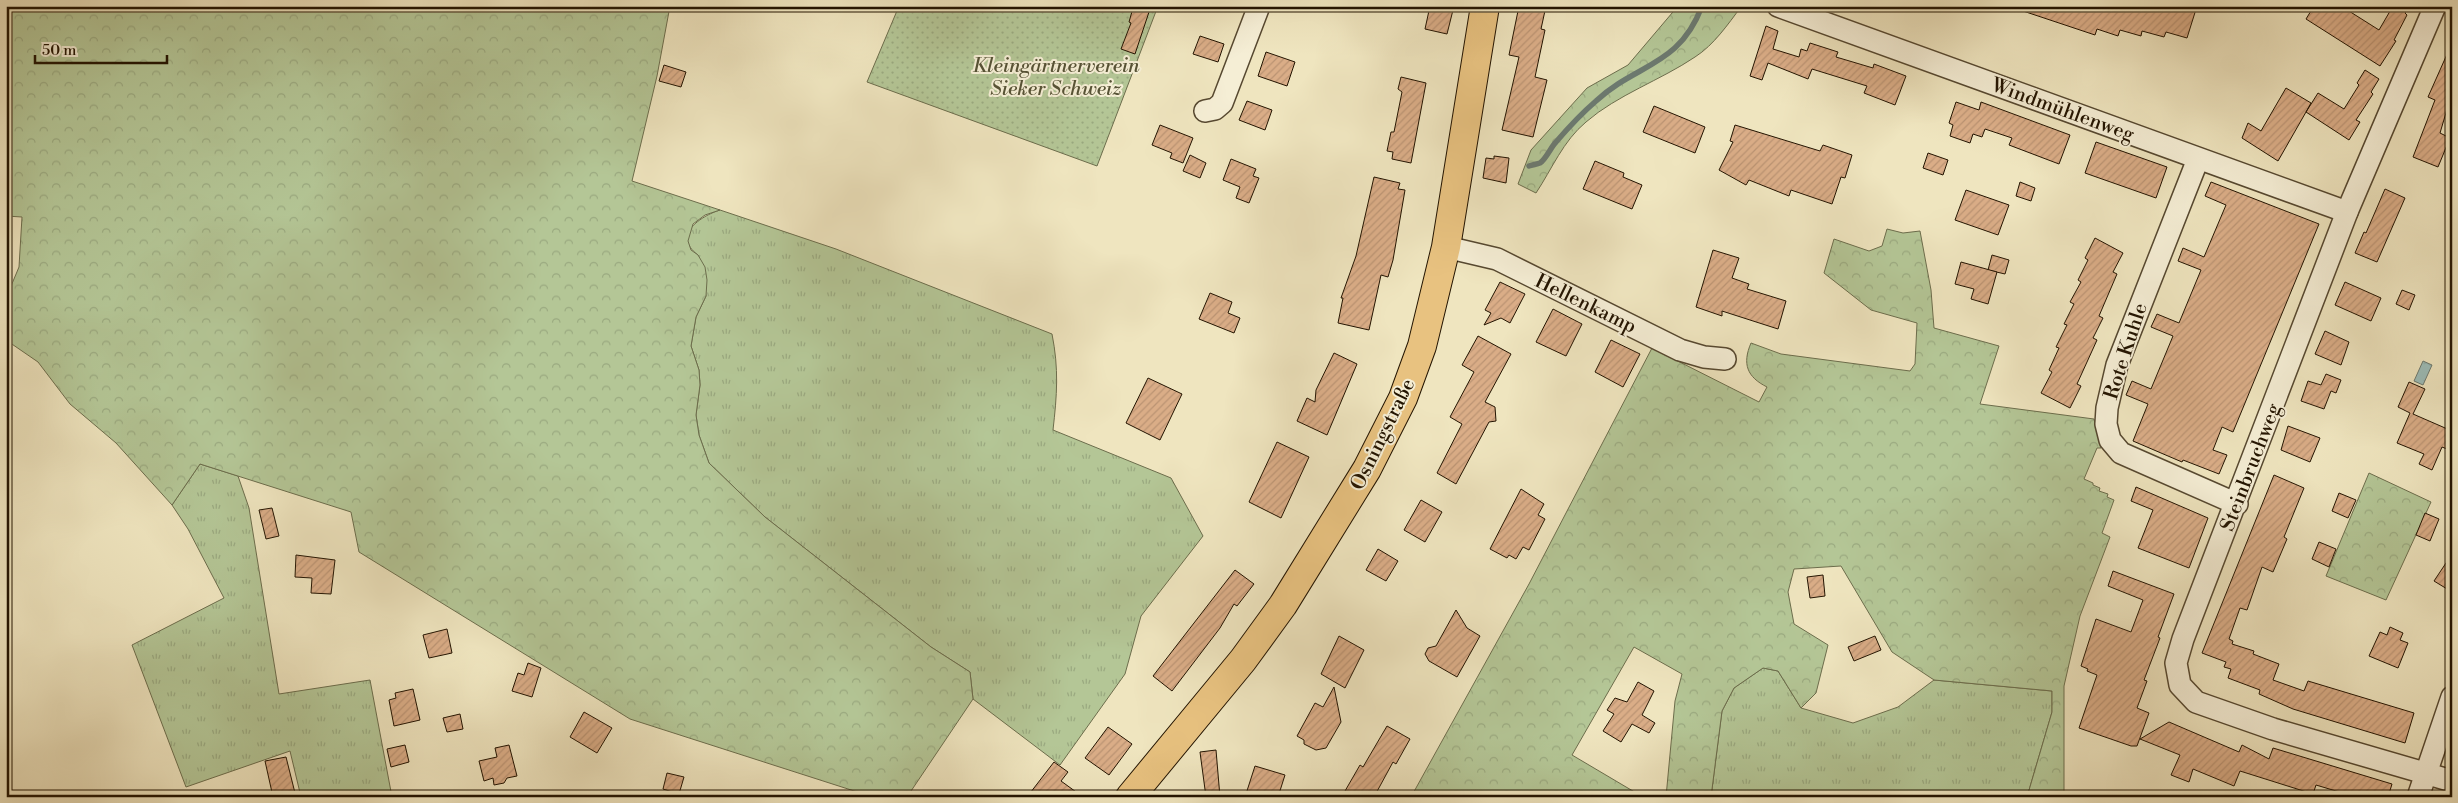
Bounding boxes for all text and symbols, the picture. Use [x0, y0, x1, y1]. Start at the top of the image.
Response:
scale bar [35, 32, 168, 64]
text: 50 m [42, 41, 76, 60]
park label: Kleingärtnerverein Sieker Schweiz [973, 54, 1140, 102]
street label: Windmühlenweg [1987, 73, 2138, 148]
street label: Hellenkamp [1530, 269, 1640, 340]
street label: Rote Kuhle [2099, 300, 2154, 403]
street label: Osningstraße [1346, 375, 1421, 495]
street label: Steinbruchweg [2216, 399, 2287, 535]

